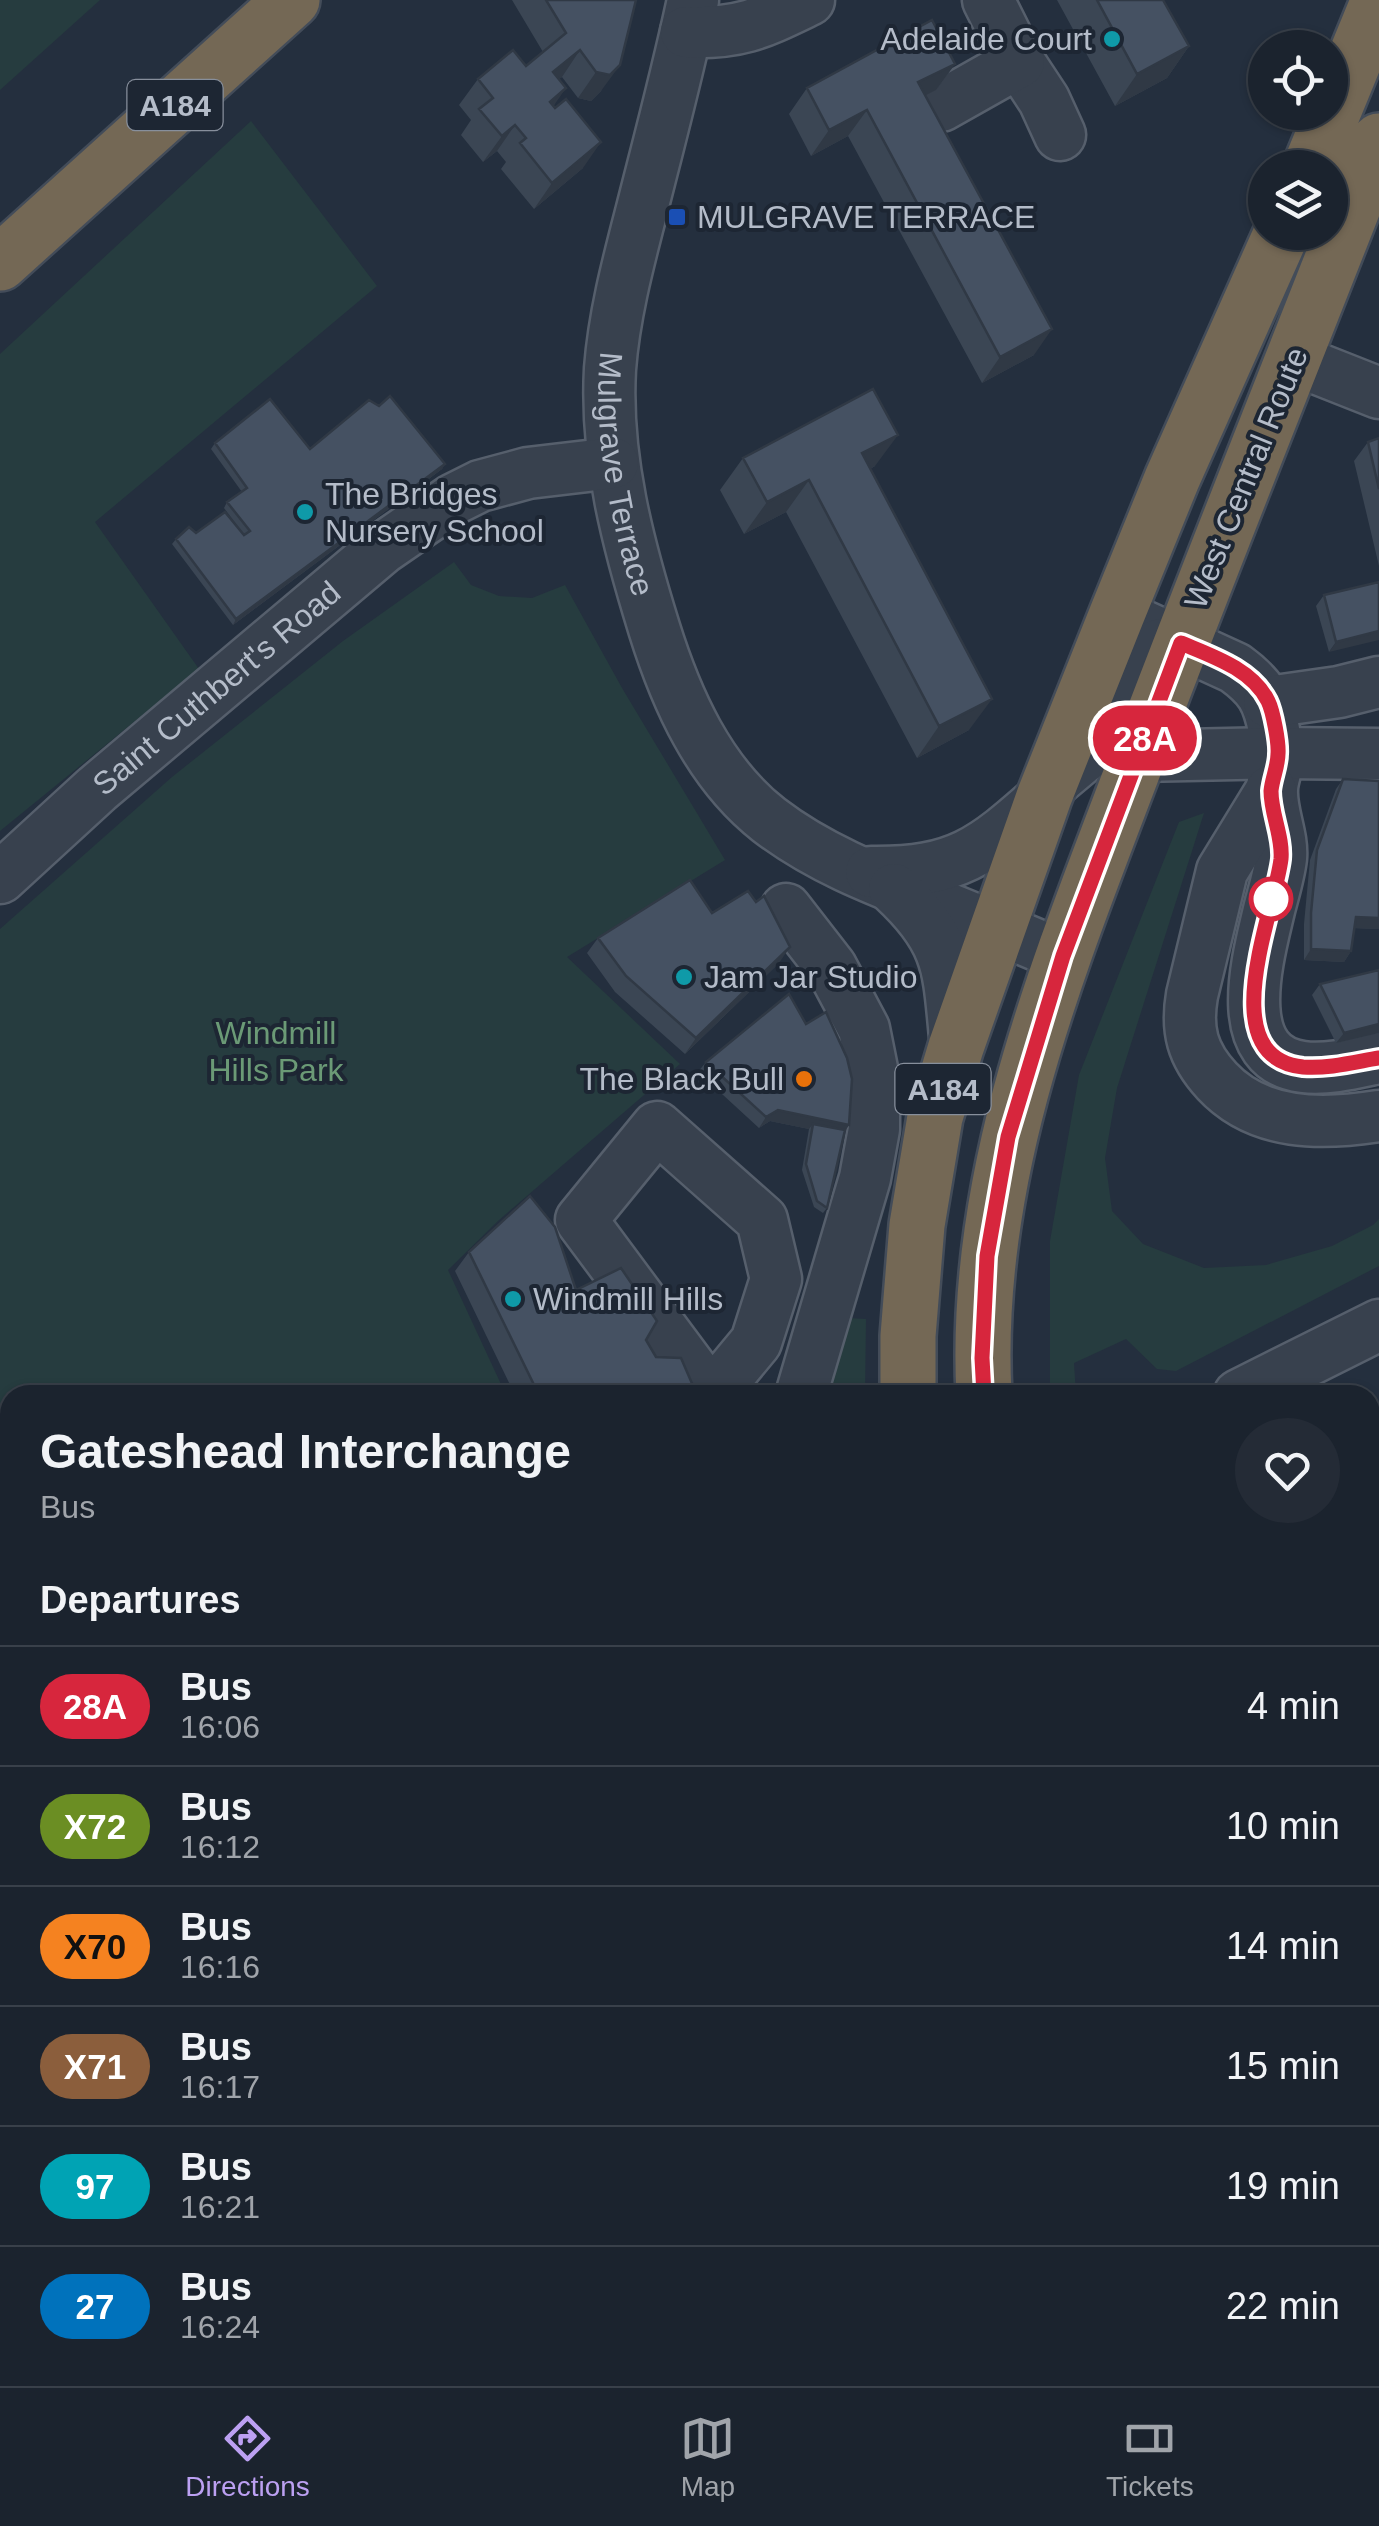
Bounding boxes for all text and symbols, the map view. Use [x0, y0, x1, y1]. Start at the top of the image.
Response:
place label: Adelaide Court [880, 21, 1092, 57]
marker: Adelaide Court [1101, 28, 1123, 50]
map controls [1248, 30, 1348, 250]
button: locate [1248, 30, 1348, 130]
road number: A184 [128, 80, 222, 130]
button: layers [1248, 150, 1348, 250]
place label: MULGRAVE TERRACE [697, 199, 1035, 235]
marker: MULGRAVE TERRACE [666, 206, 688, 228]
street label: West Central Route [1177, 342, 1315, 614]
street label: Mulgrave Terrace [591, 351, 661, 600]
place label: The Bridges Nursery School [325, 476, 544, 549]
marker: The Bridges Nursery School [294, 501, 316, 523]
street label: Saint Cuthbert's Road [86, 574, 347, 803]
line badge: 28A [1088, 706, 1202, 770]
text: 28A [1113, 719, 1177, 758]
unlabelled marker [1250, 878, 1292, 920]
place label: Jam Jar Studio [704, 959, 917, 995]
marker: Jam Jar Studio [673, 966, 695, 988]
park label: Windmill Hills Park [208, 1015, 345, 1088]
place label: The Black Bull [579, 1061, 784, 1097]
road number: A184 [896, 1064, 990, 1114]
marker: The Black Bull [793, 1068, 815, 1090]
place label: Windmill Hills [533, 1281, 723, 1317]
marker: Windmill Hills [502, 1288, 524, 1310]
button: heart [1235, 1418, 1340, 1523]
text: Gateshead Interchange [40, 1425, 571, 1478]
text: Bus [40, 1489, 95, 1525]
text: Departures [40, 1579, 241, 1621]
text: Bus [180, 1666, 252, 1708]
text: 4 min [1247, 1685, 1340, 1727]
text: 28A [63, 1687, 127, 1726]
text: 16:06 [180, 1709, 260, 1745]
text: Bus [180, 1786, 252, 1828]
text: 10 min [1226, 1805, 1340, 1847]
text: X72 [64, 1807, 126, 1846]
text: 16:12 [180, 1829, 260, 1865]
text: Bus [180, 1906, 252, 1948]
text: 14 min [1226, 1925, 1340, 1967]
text: X70 [64, 1927, 126, 1966]
text: 16:16 [180, 1949, 260, 1985]
text: Bus [180, 2026, 252, 2068]
text: 15 min [1226, 2045, 1340, 2087]
text: X71 [64, 2047, 126, 2086]
text: 16:17 [180, 2069, 260, 2105]
text: Bus [180, 2146, 252, 2188]
text: 19 min [1226, 2165, 1340, 2207]
text: 97 [76, 2167, 114, 2206]
text: 16:21 [180, 2189, 260, 2225]
text: Bus [180, 2266, 252, 2308]
text: 22 min [1226, 2285, 1340, 2327]
text: 27 [76, 2287, 114, 2326]
text: 16:24 [180, 2309, 260, 2345]
tab: Directions [185, 2411, 310, 2503]
tab: Map [680, 2411, 735, 2503]
tab: Tickets [1106, 2411, 1194, 2503]

